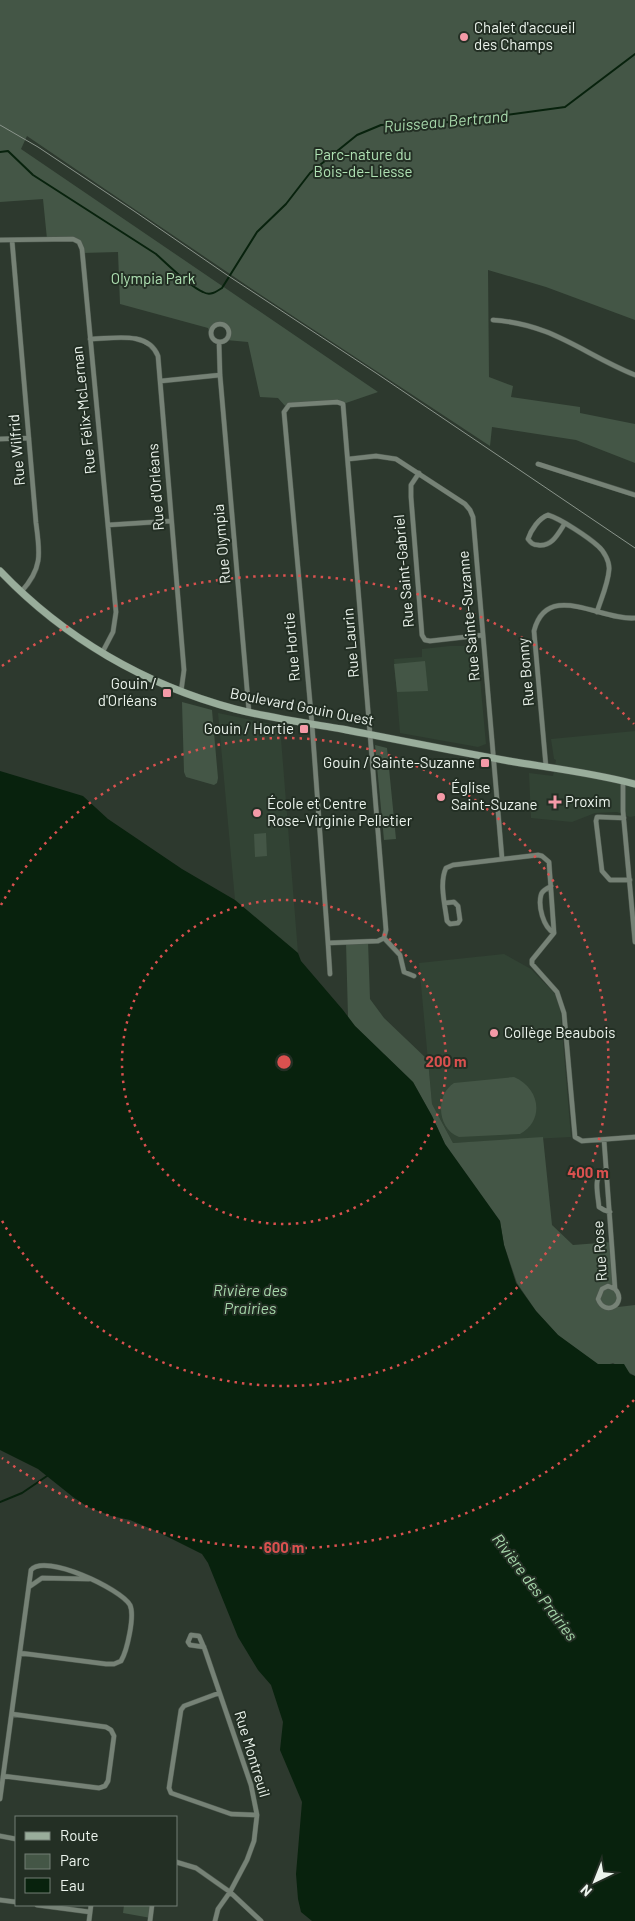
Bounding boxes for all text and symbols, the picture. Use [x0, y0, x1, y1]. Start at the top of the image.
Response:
place label: Chalet d'accueil des Champs [474, 18, 575, 53]
marker: Chalet d'accueil des Champs [458, 31, 470, 43]
water label: Ruisseau Bertrand [383, 106, 509, 135]
park label: Parc-nature du Bois-de-Liesse [313, 145, 413, 180]
park label: Olympia Park [111, 269, 196, 287]
street label: Rue Félix-McLernan [67, 345, 99, 475]
street label: Rue Wilfrid [4, 414, 28, 486]
street label: Rue d'Orléans [143, 443, 167, 531]
street label: Rue Olympia [209, 503, 233, 585]
street label: Rue Saint-Gabriel [389, 514, 417, 628]
street label: Rue Sainte-Suzanne [453, 550, 483, 682]
street label: Rue Laurin [338, 608, 362, 679]
street label: Rue Hortie [279, 612, 303, 682]
street label: Rue Bonny [513, 637, 537, 707]
place label: Gouin / d'Orléans [98, 674, 157, 709]
street label: Boulevard Gouin Ouest [229, 683, 376, 729]
marker: Gouin / d'Orléans [161, 687, 173, 699]
place label: Gouin / Hortie [204, 719, 294, 737]
marker: Gouin / Hortie [298, 723, 310, 735]
place label: Gouin / Sainte-Suzanne [323, 753, 475, 771]
marker: Gouin / Sainte-Suzanne [479, 757, 491, 769]
place label: Église Saint-Suzane [451, 778, 538, 813]
marker: Église Saint-Suzane [435, 791, 447, 803]
place label: Proxim [565, 792, 611, 810]
place label: École et Centre Rose-Virginie Pelletier [267, 794, 413, 829]
marker: Proxim [549, 796, 561, 808]
marker: École et Centre Rose-Virginie Pelletier [251, 807, 263, 819]
place label: Collège Beaubois [504, 1023, 616, 1041]
marker: Collège Beaubois [488, 1027, 500, 1039]
text: 200 m [425, 1052, 467, 1070]
centre of rings [275, 1053, 293, 1071]
text: 400 m [567, 1163, 609, 1181]
street label: Rue Rose [588, 1220, 610, 1282]
water label: Rivière des Prairies [213, 1280, 288, 1317]
water label: Rivière des Prairies [489, 1529, 582, 1645]
text: 600 m [264, 1538, 304, 1556]
street label: Rue Montreuil [231, 1708, 275, 1799]
legend [15, 1816, 178, 1906]
text: Route [60, 1826, 99, 1844]
text: Parc [60, 1851, 90, 1869]
north arrow [570, 1856, 620, 1906]
text: Eau [60, 1876, 85, 1894]
text: N [577, 1881, 595, 1900]

